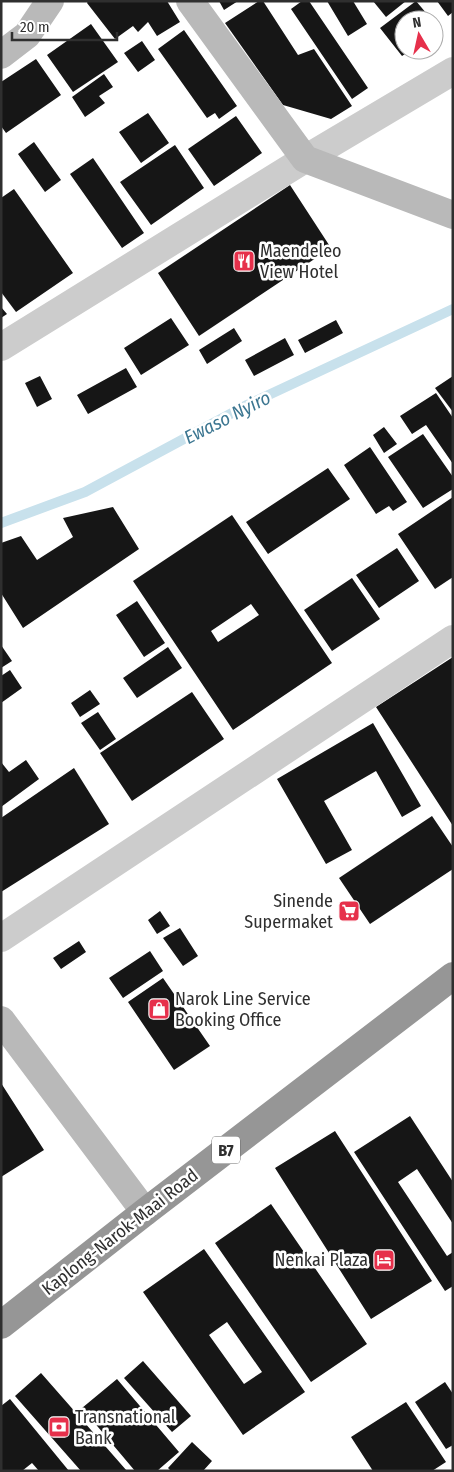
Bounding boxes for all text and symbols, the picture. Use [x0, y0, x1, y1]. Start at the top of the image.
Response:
scale bar [12, 10, 118, 42]
north arrow [394, 10, 444, 60]
text: N [412, 14, 423, 32]
text: 20 m [20, 18, 50, 36]
place label: Maendeleo View Hotel [260, 240, 342, 283]
restaurant icon: Maendeleo View Hotel [232, 249, 256, 273]
water label: Ewaso Nyiro [180, 386, 274, 449]
place label: Sinende Supermaket [244, 890, 333, 933]
supermarket icon: Sinende Supermaket [337, 899, 361, 923]
place label: Narok Line Service Booking Office [175, 988, 311, 1031]
shop icon: Narok Line Service Booking Office [147, 997, 171, 1021]
road number: B7 [212, 1136, 240, 1164]
street label: Kaplong-Narok-Maai Road [38, 1164, 202, 1300]
hotel icon: Nenkai Plaza [372, 1248, 396, 1272]
place label: Nenkai Plaza [275, 1249, 368, 1271]
place label: Transnational Bank [75, 1406, 176, 1449]
bank icon: Transnational Bank [47, 1415, 71, 1439]

